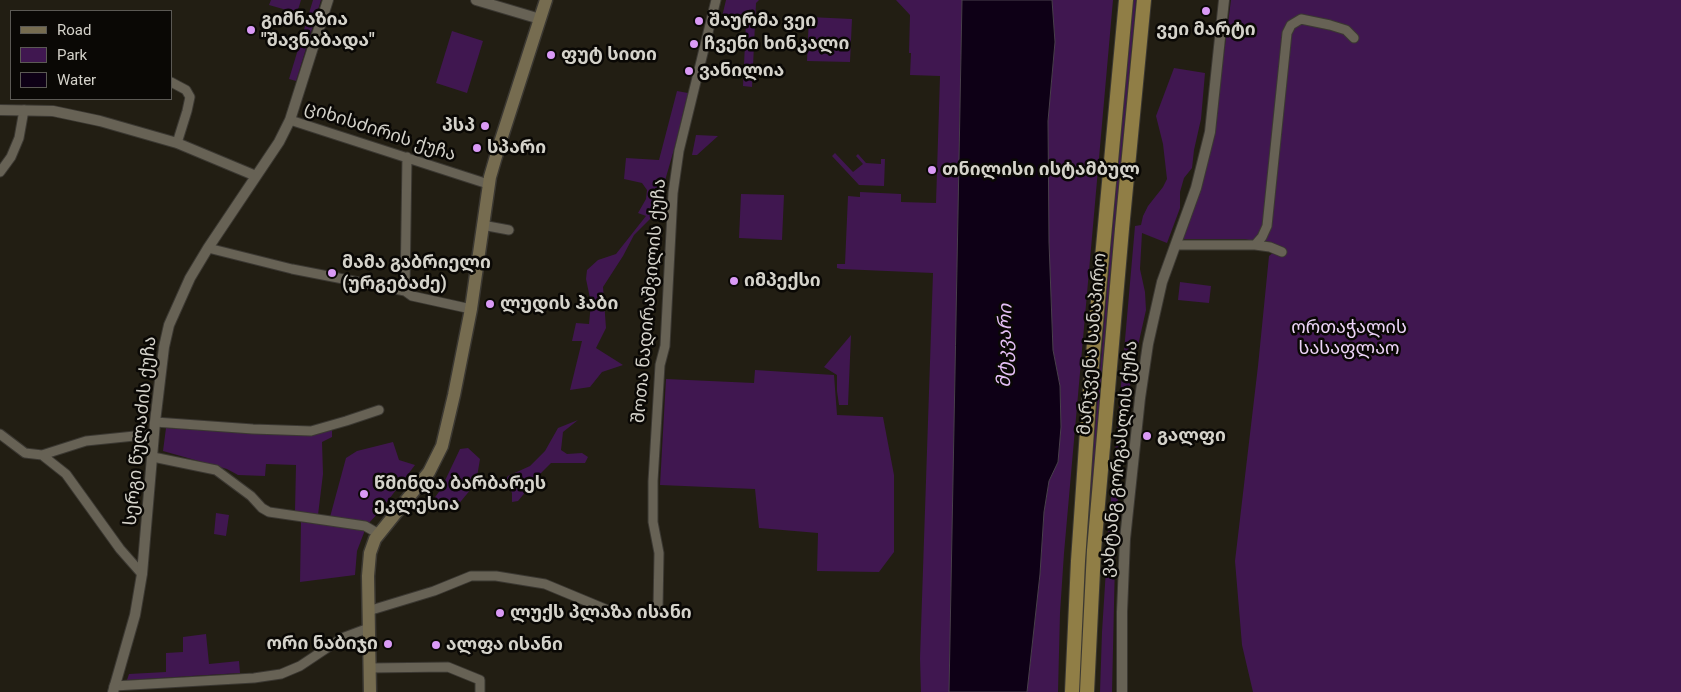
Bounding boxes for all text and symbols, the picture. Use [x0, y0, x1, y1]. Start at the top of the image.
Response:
marker: ვეი მარტი [1200, 5, 1212, 17]
place label: გიმნაზია "შავნაბადა" [261, 9, 375, 52]
legend [10, 10, 172, 100]
place label: შაურმა ვეი [709, 10, 816, 32]
marker: შაურმა ვეი [693, 15, 705, 27]
place label: ვეი მარტი [1156, 19, 1256, 41]
text: Road [57, 21, 91, 39]
marker: გიმნაზია "შავნაბადა" [245, 24, 257, 36]
place label: ჩვენი ხინკალი [704, 33, 849, 55]
marker: ჩვენი ხინკალი [688, 38, 700, 50]
place label: ფუტ სითი [561, 44, 657, 66]
text: Park [57, 46, 87, 64]
marker: ფუტ სითი [545, 49, 557, 61]
place label: ვანილია [699, 60, 784, 82]
marker: ვანილია [683, 65, 695, 77]
text: Water [57, 71, 96, 89]
street label: ციხისძირის ქუჩა [302, 97, 458, 167]
place label: პსპ [442, 115, 475, 137]
marker: პსპ [479, 120, 491, 132]
place label: სპარი [487, 137, 546, 159]
marker: სპარი [471, 142, 483, 154]
place label: თნილისი ისტამბულ [942, 159, 1140, 181]
marker: თნილისი ისტამბულ [926, 164, 938, 176]
street label: შოთა ნადირაშვილის ქუჩა [629, 178, 671, 424]
place label: მამა გაბრიელი (ურგებაძე) [342, 252, 491, 294]
street label: მარჯვენა სანაპირო [1074, 252, 1112, 436]
marker: მამა გაბრიელი (ურგებაძე) [326, 267, 338, 279]
place label: იმპექსი [744, 270, 821, 292]
marker: იმპექსი [728, 275, 740, 287]
place label: ლუდის ჰაბი [500, 293, 618, 315]
marker: ლუდის ჰაბი [484, 298, 496, 310]
water label: მტკვარი [994, 304, 1018, 388]
park label: ორთაჭალის სასაფლაო [1291, 317, 1407, 359]
street label: სერგი წულაძის ქუჩა [120, 335, 162, 527]
street label: ვახტანგ გორგასლის ქუჩა [1097, 340, 1143, 578]
place label: გალფი [1157, 425, 1226, 447]
marker: გალფი [1141, 430, 1153, 442]
place label: წმინდა ბარბარეს ეკლესია [374, 473, 546, 516]
marker: წმინდა ბარბარეს ეკლესია [358, 488, 370, 500]
place label: ლუქს პლაზა ისანი [510, 602, 692, 624]
marker: ლუქს პლაზა ისანი [494, 607, 506, 619]
place label: ორი ნაბიჯი [267, 633, 378, 655]
place label: ალფა ისანი [446, 634, 563, 656]
marker: ორი ნაბიჯი [382, 638, 394, 650]
marker: ალფა ისანი [430, 639, 442, 651]

